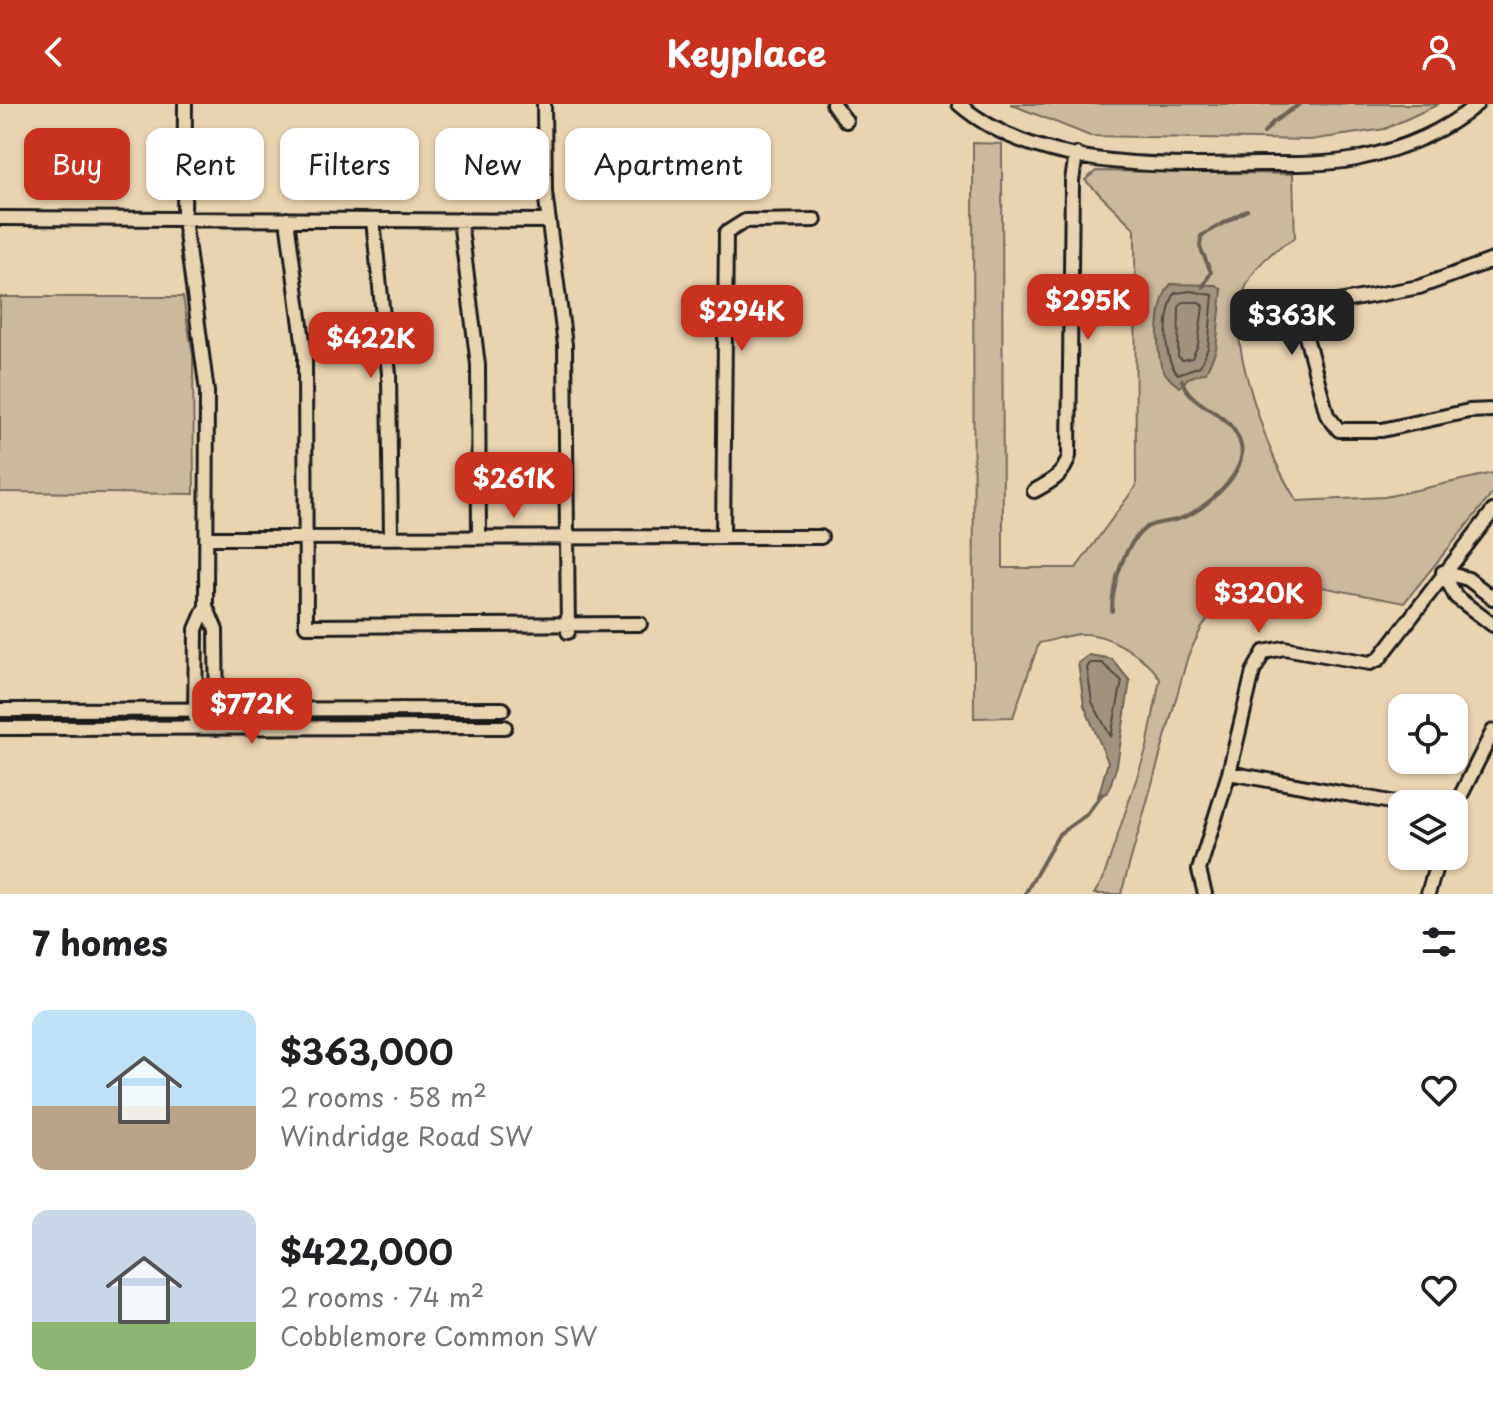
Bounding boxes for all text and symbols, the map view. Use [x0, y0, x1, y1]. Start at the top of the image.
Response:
text: Keyplace [666, 25, 827, 79]
icon: back [32, 30, 76, 74]
icon: person [1417, 30, 1461, 74]
chip: Buy [24, 128, 130, 200]
chip: Rent [146, 128, 264, 200]
chip: Filters [280, 128, 419, 200]
chip: New [435, 128, 549, 200]
chip: Apartment [565, 128, 771, 200]
pin: $295K [1032, 274, 1144, 342]
text: $295K [1045, 280, 1131, 319]
pin: $294K [686, 285, 798, 353]
pin: $363K [1236, 289, 1348, 357]
text: $294K [699, 291, 785, 330]
text: $363K [1248, 295, 1336, 334]
pin: $422K [315, 312, 427, 380]
text: $422K [327, 318, 415, 357]
pin: $261K [458, 452, 570, 520]
text: $261K [473, 458, 555, 497]
pin: $320K [1203, 567, 1315, 635]
text: $320K [1214, 573, 1304, 612]
pin: $772K [196, 678, 308, 746]
text: $772K [210, 684, 294, 723]
map controls [1388, 694, 1468, 870]
button: locate [1388, 694, 1468, 774]
button: layers [1388, 790, 1468, 870]
text: 7 homes [32, 916, 168, 968]
icon: filters [1417, 920, 1461, 964]
text: $363,000 [280, 1025, 453, 1077]
icon: home [96, 1042, 192, 1138]
icon: heart [1417, 1068, 1461, 1112]
text: 2 rooms · 58 m² [280, 1077, 487, 1116]
text: Windridge Road SW [280, 1116, 533, 1155]
text: $422,000 [280, 1225, 453, 1277]
icon: home [96, 1242, 192, 1338]
icon: heart [1417, 1268, 1461, 1312]
text: 2 rooms · 74 m² [280, 1277, 484, 1316]
text: Cobblemore Common SW [280, 1316, 598, 1355]

